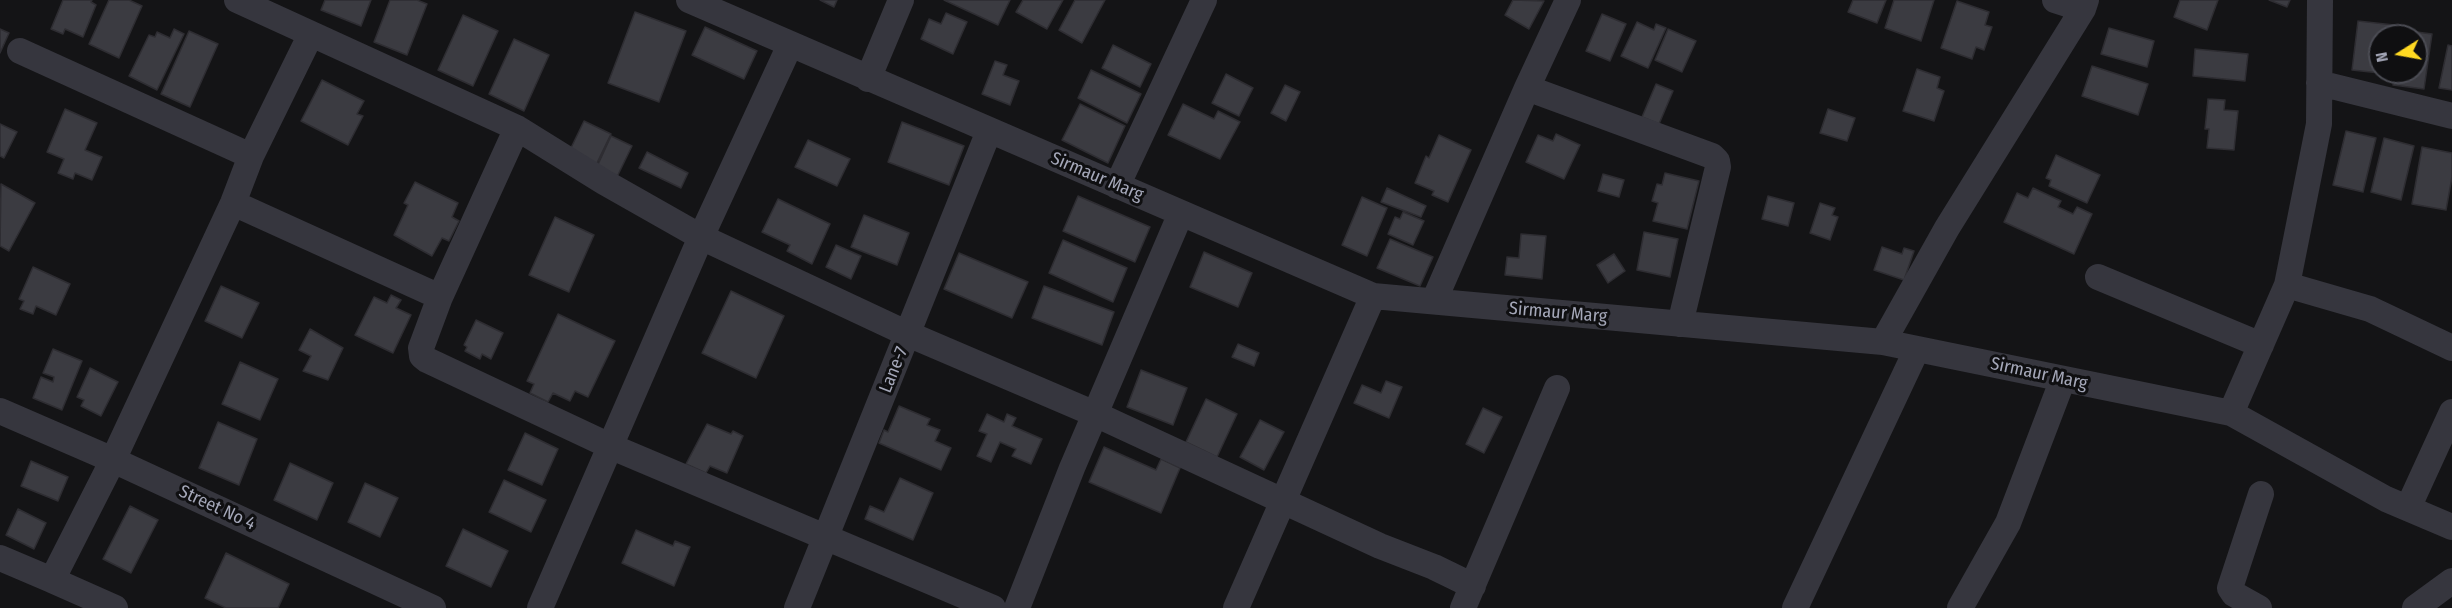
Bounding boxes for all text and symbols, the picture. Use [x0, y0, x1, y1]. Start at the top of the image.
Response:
north arrow [2368, 24, 2428, 84]
text: N [2372, 51, 2392, 64]
street label: Sirmaur Marg [1047, 148, 1147, 206]
street label: Sirmaur Marg [1508, 298, 1608, 328]
street label: Lane-7 [875, 344, 913, 396]
street label: Sirmaur Marg [1989, 353, 2089, 395]
street label: Street No 4 [175, 481, 259, 535]

